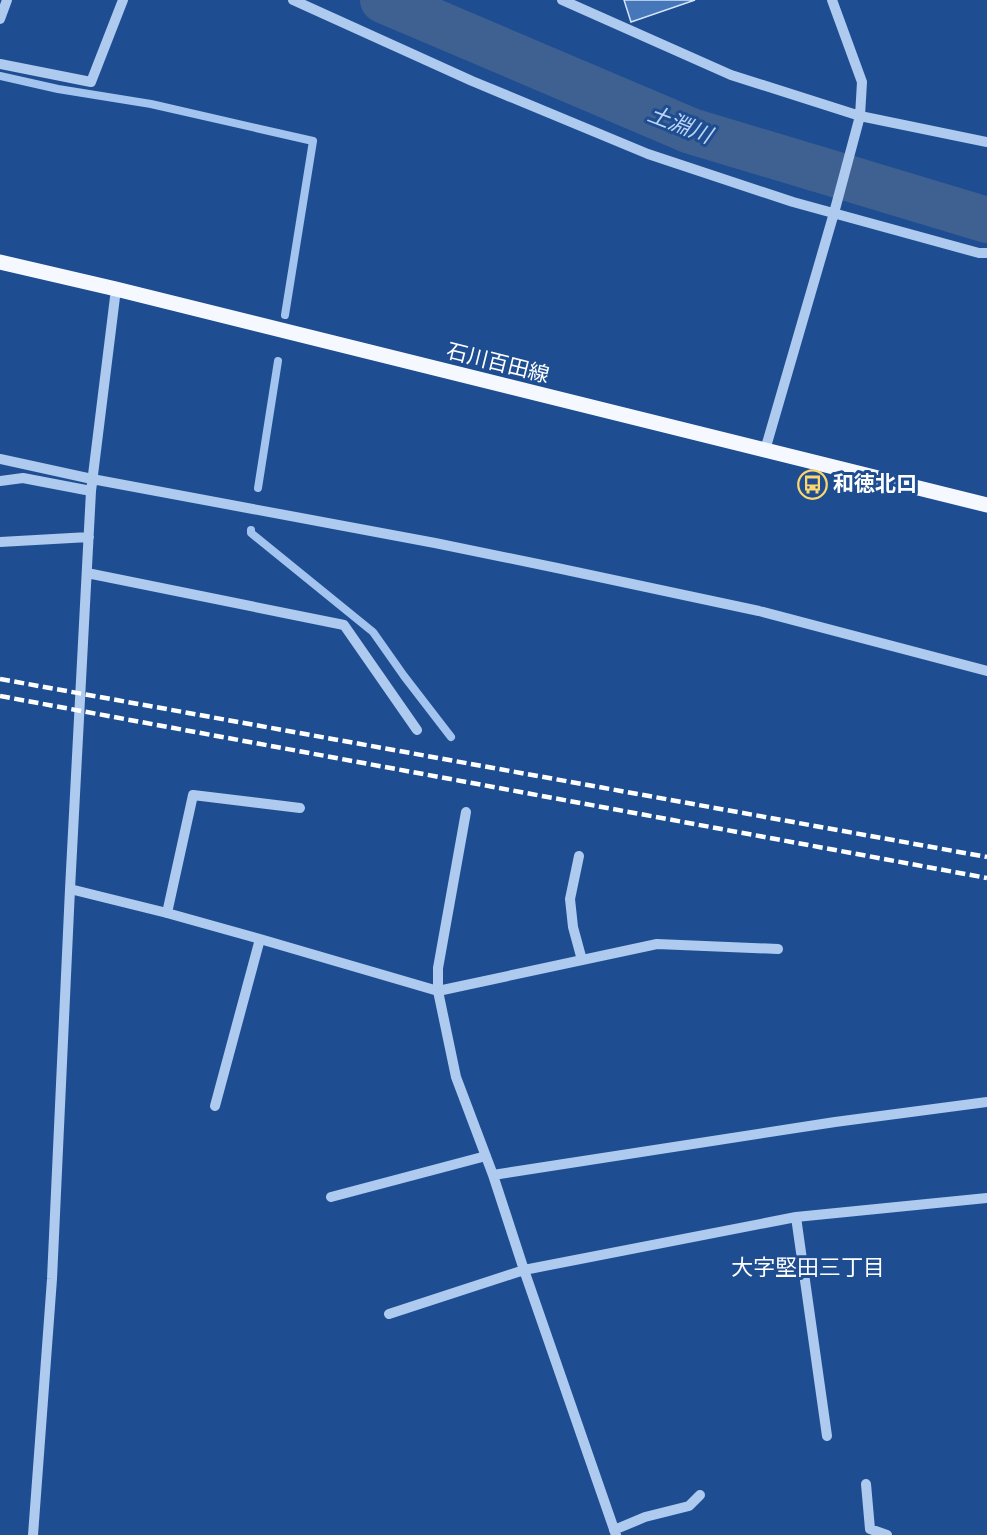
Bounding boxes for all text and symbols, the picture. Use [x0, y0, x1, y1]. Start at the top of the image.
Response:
water label: 土淵川 [645, 100, 717, 149]
street label: 石川百田線 [444, 338, 552, 387]
bus stop icon: 和徳北口 [796, 468, 828, 500]
place label: 和徳北口 [833, 471, 917, 496]
district label: 大字堅田三丁目 [731, 1254, 885, 1280]

